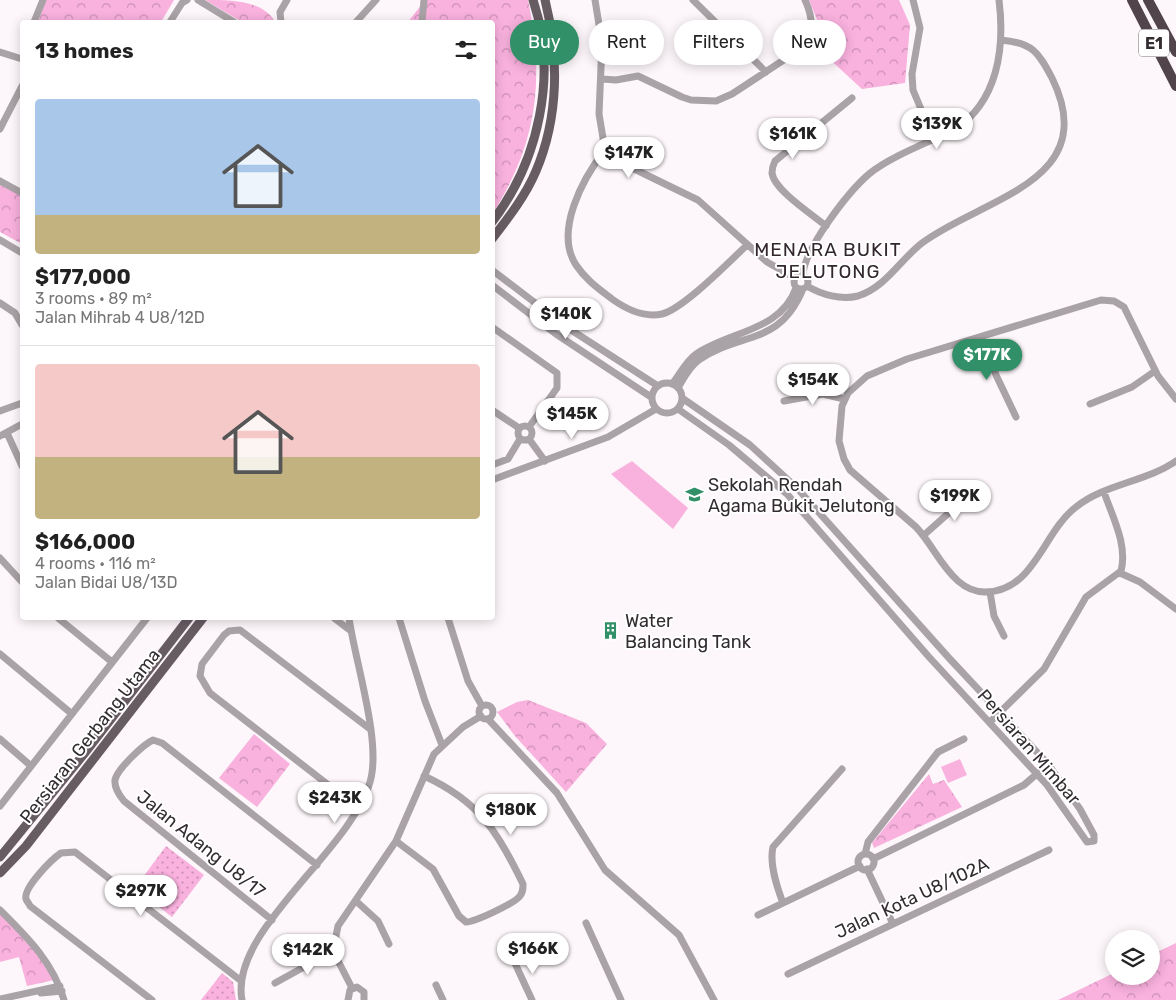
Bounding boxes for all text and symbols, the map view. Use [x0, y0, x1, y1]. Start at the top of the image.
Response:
chip: Buy [510, 20, 579, 65]
chip: Rent [589, 20, 664, 65]
chip: Filters [674, 20, 763, 65]
chip: New [773, 20, 846, 65]
road number: E1 [1139, 29, 1169, 56]
icon: filters [452, 36, 480, 64]
text: 13 homes [35, 38, 134, 63]
pin: $139K [902, 108, 972, 150]
text: $139K [912, 114, 962, 133]
pin: $161K [758, 118, 828, 160]
text: $161K [769, 124, 817, 143]
icon: home [213, 131, 303, 221]
pin: $147K [594, 136, 664, 179]
text: $147K [605, 143, 653, 162]
district label: MENARA BUKIT JELUTONG [754, 238, 902, 283]
text: $177,000 [35, 264, 131, 289]
text: 3 rooms · 89 m² [35, 289, 152, 308]
pin: $140K [531, 298, 601, 340]
text: $140K [540, 304, 592, 323]
text: Jalan Mihrab 4 U8/12D [35, 308, 205, 327]
pin: $177K [952, 338, 1022, 381]
text: $177K [963, 345, 1011, 364]
pin: $154K [778, 364, 848, 406]
text: $154K [788, 370, 838, 389]
icon: home [213, 397, 303, 487]
pin: $145K [537, 398, 607, 440]
text: $145K [547, 404, 597, 423]
place label: Sekolah Rendah Agama Bukit Jelutong [708, 474, 895, 517]
pin: $199K [920, 480, 990, 522]
school or university icon: Sekolah Rendah Agama Bukit Jelutong [684, 485, 704, 505]
text: $199K [930, 486, 980, 505]
text: $166,000 [35, 529, 135, 554]
text: 4 rooms · 116 m² [35, 554, 156, 573]
text: Jalan Bidai U8/13D [35, 573, 177, 592]
place label: Water Balancing Tank [625, 610, 752, 653]
building icon: Water Balancing Tank [601, 621, 621, 641]
street label: Persiaran Gerbang Utama [15, 644, 165, 828]
street label: Persiaran Mimbar [973, 685, 1085, 809]
pin: $243K [300, 782, 370, 824]
street label: Jalan Adang U8/17 [132, 786, 270, 902]
text: $243K [308, 788, 362, 807]
pin: $180K [476, 794, 546, 836]
text: $180K [486, 800, 536, 819]
street label: Jalan Kota U8/102A [832, 853, 992, 943]
pin: $297K [106, 874, 176, 917]
text: $297K [115, 881, 167, 900]
map controls [1105, 930, 1160, 985]
button: layers [1105, 930, 1160, 985]
pin: $166K [498, 932, 568, 975]
pin: $142K [273, 934, 343, 976]
text: $166K [508, 939, 558, 958]
text: $142K [283, 940, 333, 959]

